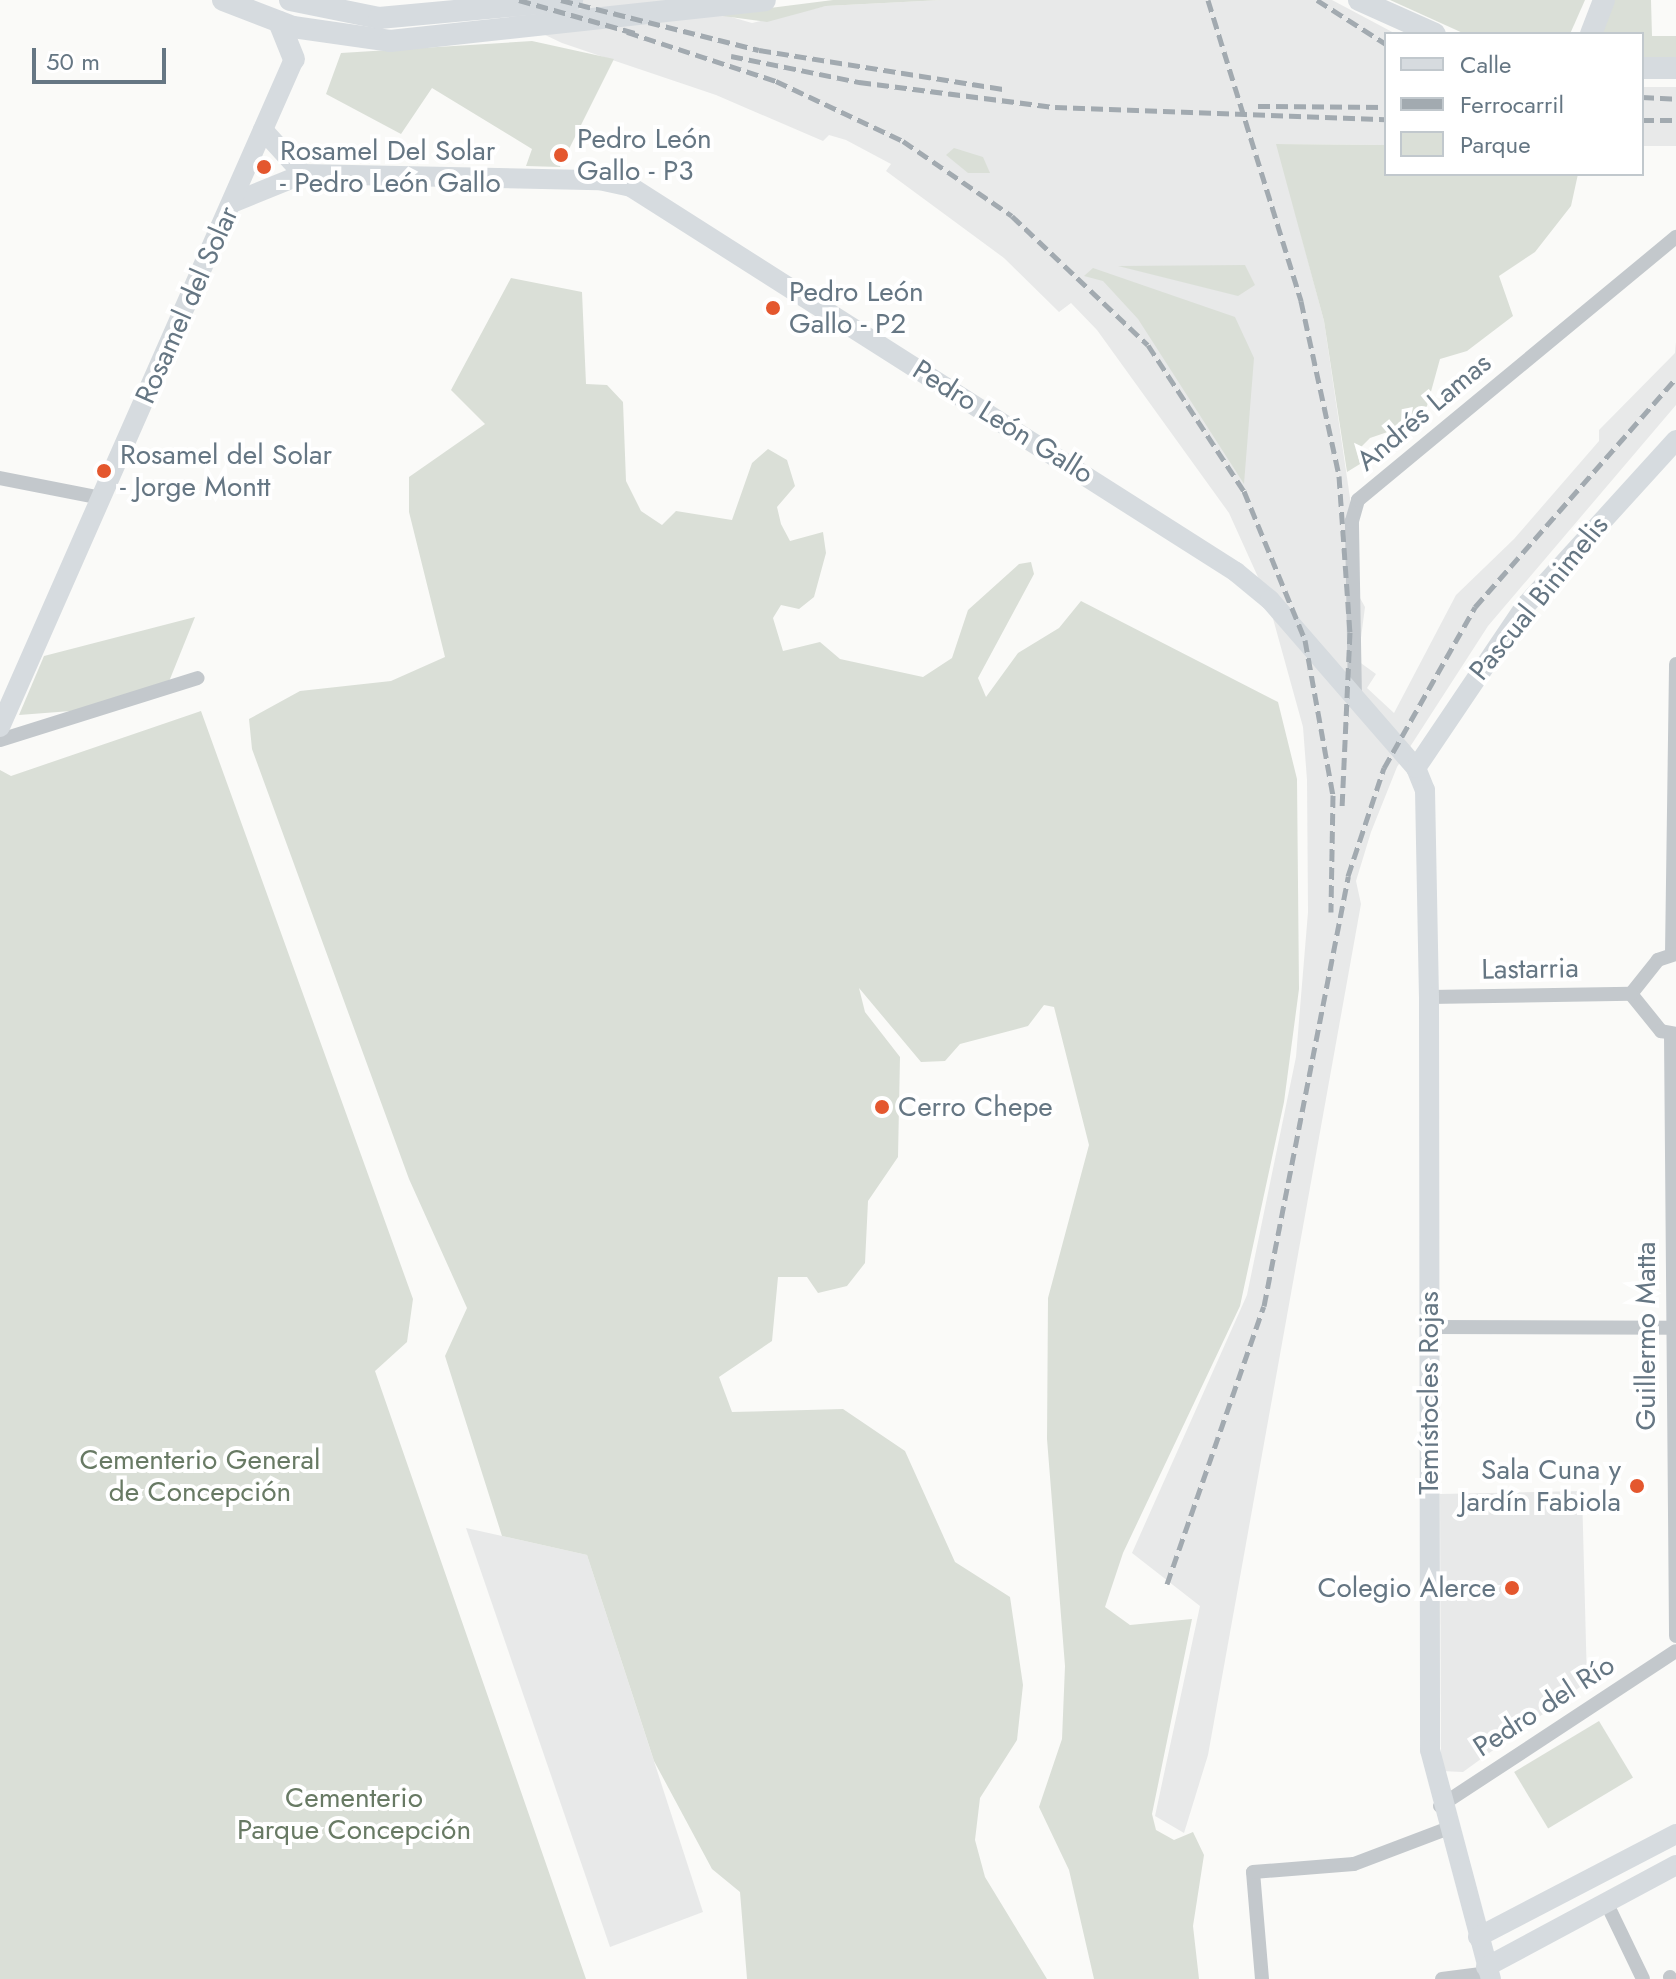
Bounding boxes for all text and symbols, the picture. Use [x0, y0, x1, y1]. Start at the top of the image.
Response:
scale bar [36, 32, 170, 82]
legend [1384, 32, 1644, 176]
text: 50 m [46, 44, 100, 79]
text: Calle [1460, 47, 1511, 82]
text: Ferrocarril [1460, 87, 1564, 122]
place label: Pedro León Gallo - P3 [577, 122, 712, 188]
text: Parque [1460, 127, 1531, 162]
place label: Rosamel Del Solar - Pedro León Gallo [280, 134, 501, 200]
marker: Pedro León Gallo - P3 [552, 146, 570, 164]
marker: Rosamel Del Solar - Pedro León Gallo [255, 158, 273, 176]
street label: Rosamel del Solar [129, 201, 245, 409]
place label: Pedro León Gallo - P2 [789, 275, 924, 341]
marker: Pedro León Gallo - P2 [764, 299, 782, 317]
street label: Andrés Lamas [1350, 346, 1498, 478]
street label: Pedro León Gallo [907, 353, 1099, 491]
place label: Rosamel del Solar - Jorge Montt [120, 438, 332, 504]
marker: Rosamel del Solar - Jorge Montt [95, 462, 113, 480]
street label: Pascual Binimelis [1462, 509, 1616, 687]
street label: Lastarria [1481, 951, 1579, 987]
place label: Cerro Chepe [898, 1090, 1053, 1124]
marker: Cerro Chepe [873, 1098, 891, 1116]
street label: Guillermo Matta [1629, 1241, 1663, 1431]
street label: Temístocles Rojas [1412, 1291, 1446, 1495]
park label: Cementerio General de Concepción [79, 1443, 321, 1509]
place label: Sala Cuna y Jardín Fabiola [1460, 1453, 1621, 1519]
marker: Sala Cuna y Jardín Fabiola [1628, 1477, 1646, 1495]
place label: Colegio Alerce [1317, 1571, 1496, 1605]
marker: Colegio Alerce [1503, 1579, 1521, 1597]
street label: Pedro del Río [1467, 1648, 1621, 1764]
park label: Cementerio Parque Concepción [237, 1781, 471, 1847]

